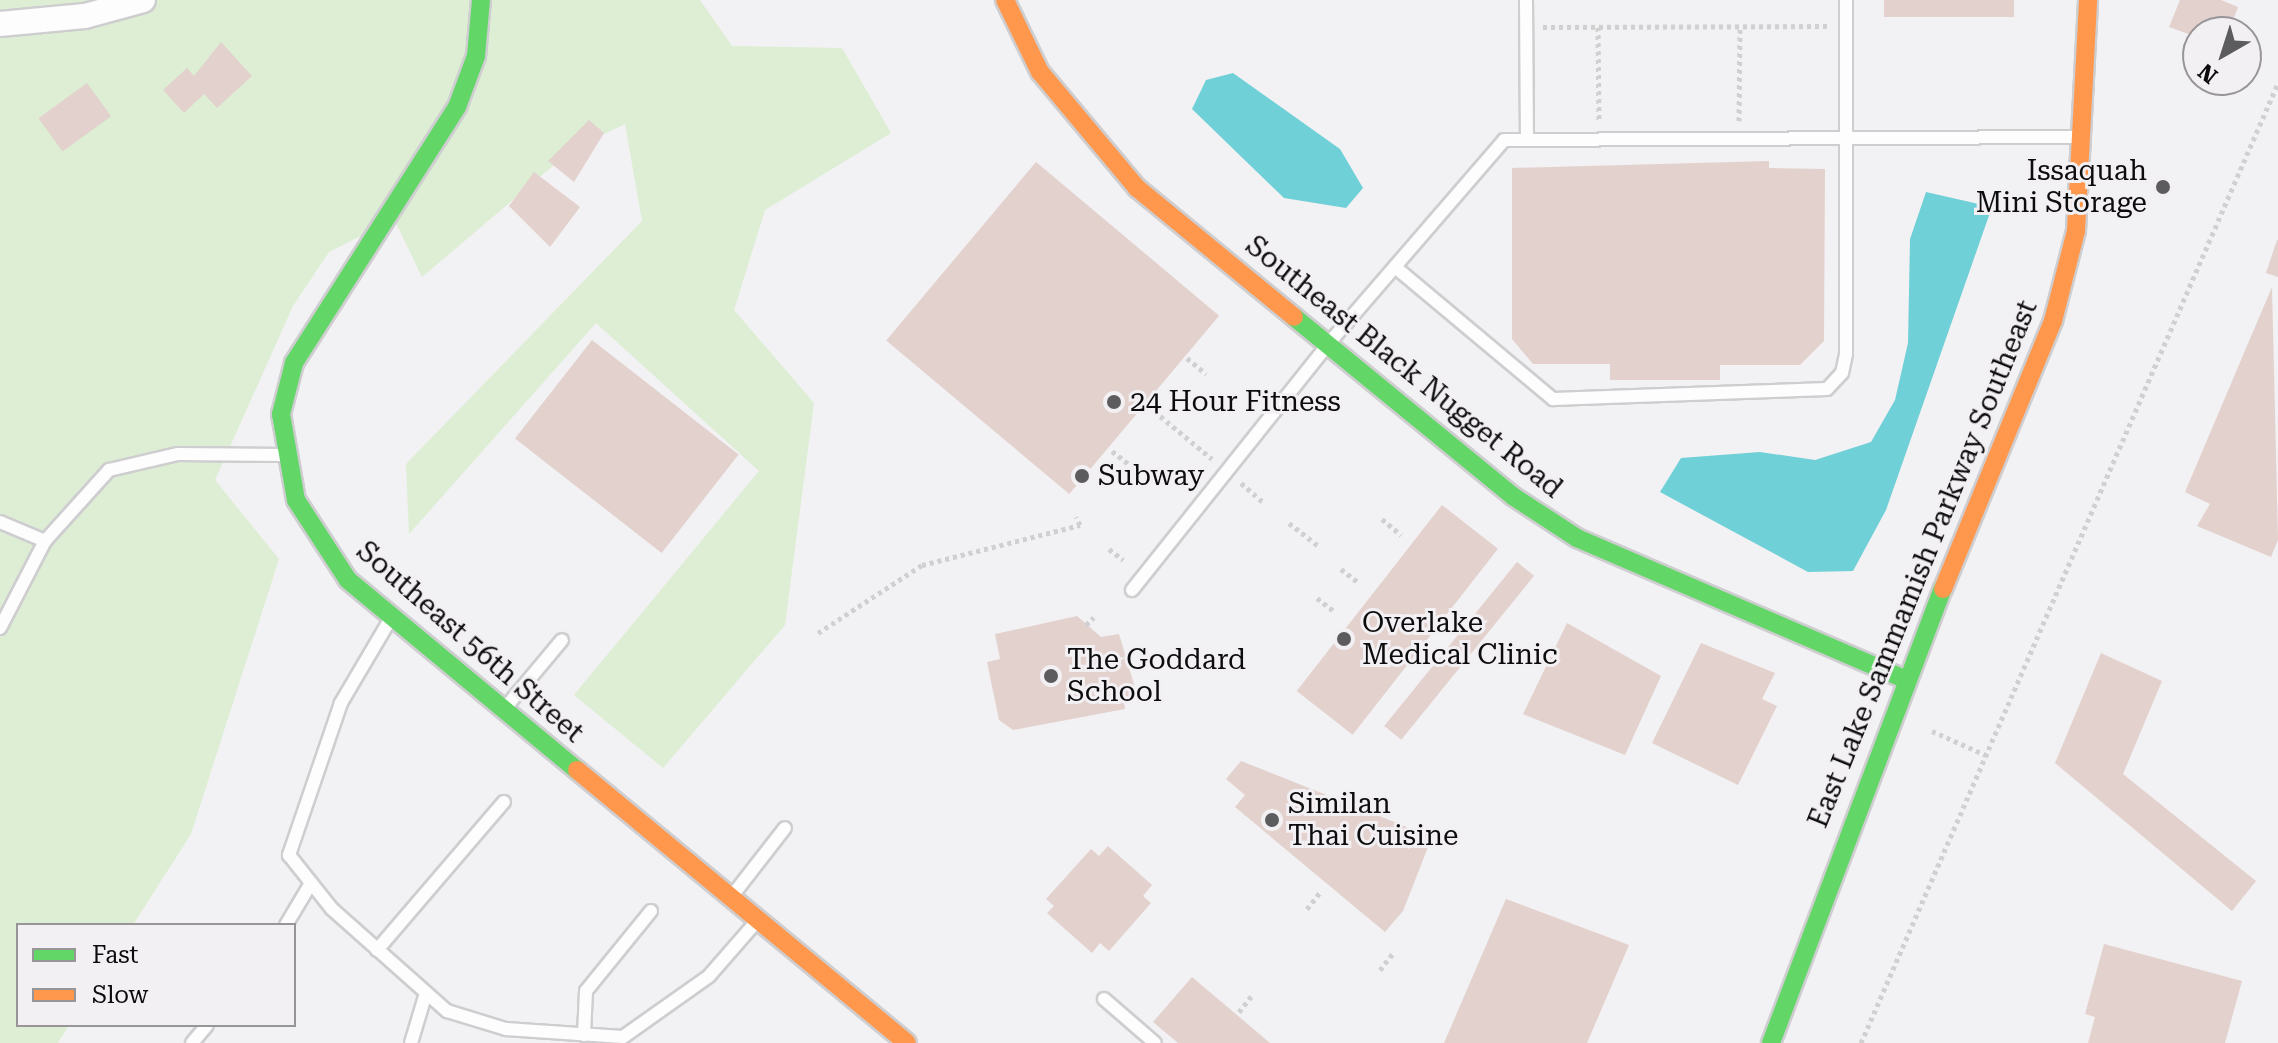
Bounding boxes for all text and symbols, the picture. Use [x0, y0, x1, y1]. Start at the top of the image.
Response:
north arrow [2182, 16, 2262, 96]
text: N [2193, 58, 2222, 89]
place label: Issaquah Mini Storage [1976, 154, 2147, 220]
marker: Issaquah Mini Storage [2154, 178, 2172, 196]
street label: Southeast Black Nugget Road [1239, 229, 1569, 505]
street label: East Lake Sammamish Parkway Southeast [1801, 295, 2045, 833]
place label: 24 Hour Fitness [1130, 385, 1341, 419]
marker: 24 Hour Fitness [1105, 393, 1123, 411]
place label: Subway [1098, 459, 1204, 493]
marker: Subway [1073, 467, 1091, 485]
street label: Southeast 56th Street [350, 534, 590, 750]
place label: Overlake Medical Clinic [1362, 606, 1558, 672]
marker: Overlake Medical Clinic [1333, 628, 1355, 650]
place label: The Goddard School [1067, 643, 1246, 709]
marker: The Goddard School [1042, 667, 1060, 685]
place label: Similan Thai Cuisine [1288, 787, 1458, 853]
marker: Similan Thai Cuisine [1263, 811, 1281, 829]
legend [16, 923, 296, 1027]
text: Fast [92, 941, 139, 969]
text: Slow [92, 981, 148, 1009]

